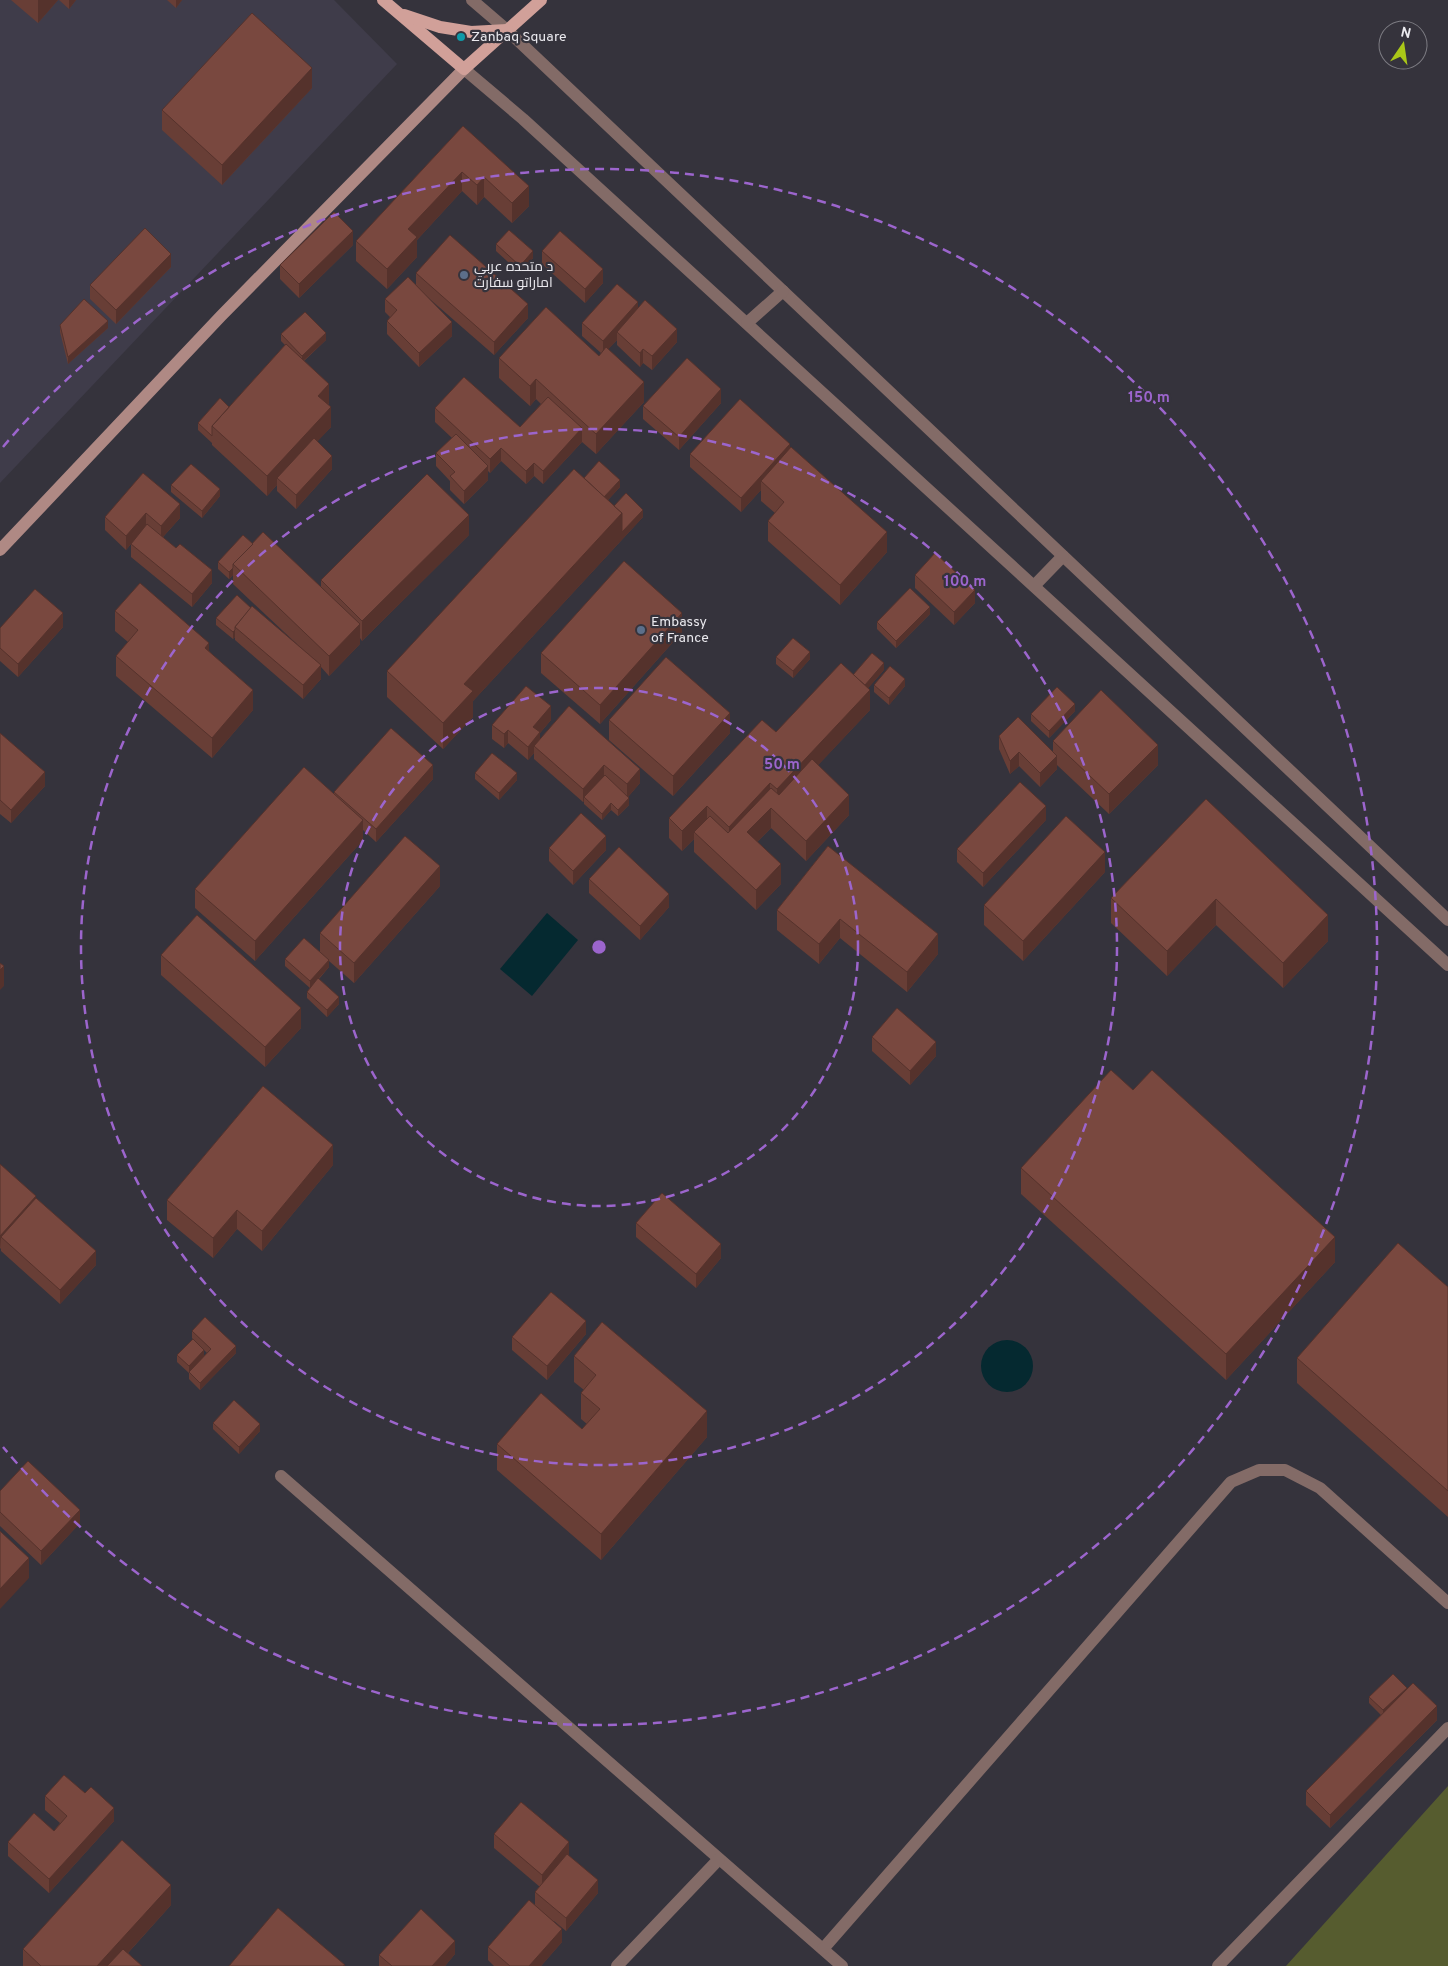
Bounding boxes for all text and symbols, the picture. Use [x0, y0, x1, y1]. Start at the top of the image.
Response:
north arrow [1378, 20, 1428, 70]
text: N [1399, 24, 1412, 43]
place label: Zanbaq Square [471, 29, 567, 46]
marker: Zanbaq Square [455, 31, 467, 43]
place label: د متحده عربي اماراتو سفارت [474, 259, 553, 292]
marker: د متحده عربي اماراتو سفارت [458, 269, 470, 281]
text: 150 m [1128, 389, 1170, 408]
text: 100 m [944, 573, 986, 592]
place label: Embassy of France [651, 614, 709, 647]
marker: Embassy of France [635, 624, 647, 636]
text: 50 m [764, 756, 800, 775]
centre of rings [590, 938, 608, 956]

